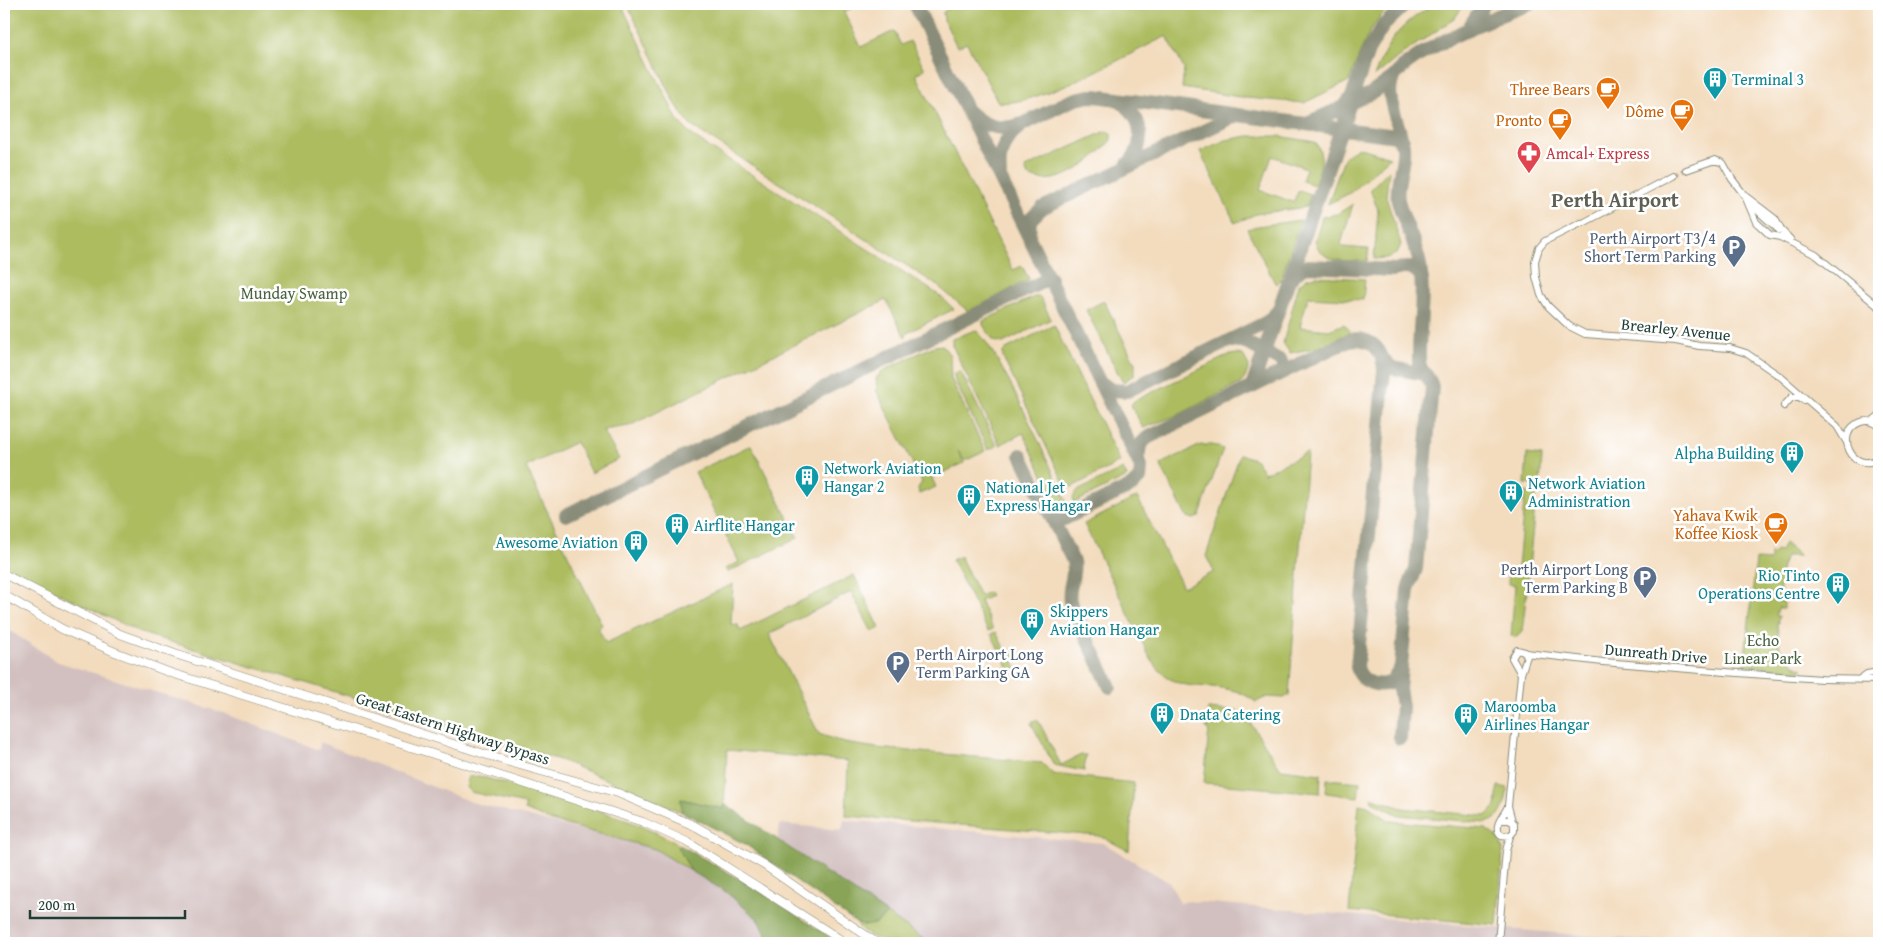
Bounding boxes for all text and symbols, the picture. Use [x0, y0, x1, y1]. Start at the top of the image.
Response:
building icon: Terminal 3 [1702, 66, 1728, 100]
place label: Terminal 3 [1732, 67, 1804, 91]
cafe icon: Three Bears [1595, 76, 1621, 110]
place label: Three Bears [1510, 77, 1590, 101]
cafe icon: Dôme [1669, 98, 1695, 132]
place label: Dôme [1626, 99, 1664, 123]
cafe icon: Pronto [1547, 107, 1573, 141]
place label: Pronto [1496, 108, 1542, 132]
pharmacy icon: Amcal+ Express [1516, 140, 1542, 174]
place label: Amcal+ Express [1546, 141, 1650, 165]
district label: Perth Airport [1551, 184, 1679, 215]
place label: Perth Airport T3/4 Short Term Parking [1584, 226, 1716, 268]
parking icon: Perth Airport T3/4 Short Term Parking [1721, 234, 1747, 268]
park label: Munday Swamp [241, 281, 348, 305]
street label: Brearley Avenue [1620, 311, 1732, 347]
building icon: Alpha Building [1779, 440, 1805, 474]
place label: Alpha Building [1674, 441, 1774, 465]
place label: Network Aviation Hangar 2 [824, 456, 941, 498]
building icon: Network Aviation Hangar 2 [794, 464, 820, 498]
place label: Network Aviation Administration [1528, 471, 1645, 513]
place label: National Jet Express Hangar [986, 475, 1091, 517]
building icon: Network Aviation Administration [1498, 479, 1524, 513]
building icon: National Jet Express Hangar [956, 483, 982, 517]
place label: Yahava Kwik Koffee Kiosk [1673, 503, 1759, 545]
cafe icon: Yahava Kwik Koffee Kiosk [1763, 511, 1789, 545]
building icon: Airflite Hangar [664, 512, 690, 546]
place label: Airflite Hangar [694, 513, 795, 537]
building icon: Awesome Aviation [623, 529, 649, 563]
place label: Awesome Aviation [496, 530, 618, 554]
place label: Perth Airport Long Term Parking B [1501, 557, 1628, 599]
place label: Rio Tinto Operations Centre [1698, 563, 1820, 605]
parking icon: Perth Airport Long Term Parking B [1632, 565, 1658, 599]
building icon: Rio Tinto Operations Centre [1825, 571, 1851, 605]
place label: Skippers Aviation Hangar [1050, 599, 1159, 641]
building icon: Skippers Aviation Hangar [1019, 607, 1045, 641]
park label: Echo Linear Park [1724, 628, 1803, 670]
street label: Dunreath Drive [1604, 637, 1708, 669]
place label: Perth Airport Long Term Parking GA [916, 642, 1043, 684]
parking icon: Perth Airport Long Term Parking GA [885, 650, 911, 684]
street label: Great Eastern Highway Bypass [353, 685, 553, 771]
place label: Maroomba Airlines Hangar [1484, 694, 1590, 736]
building icon: Dnata Catering [1149, 701, 1175, 735]
place label: Dnata Catering [1180, 702, 1280, 726]
building icon: Maroomba Airlines Hangar [1453, 702, 1479, 736]
scale bar [30, 887, 185, 919]
text: 200 m [38, 894, 76, 915]

